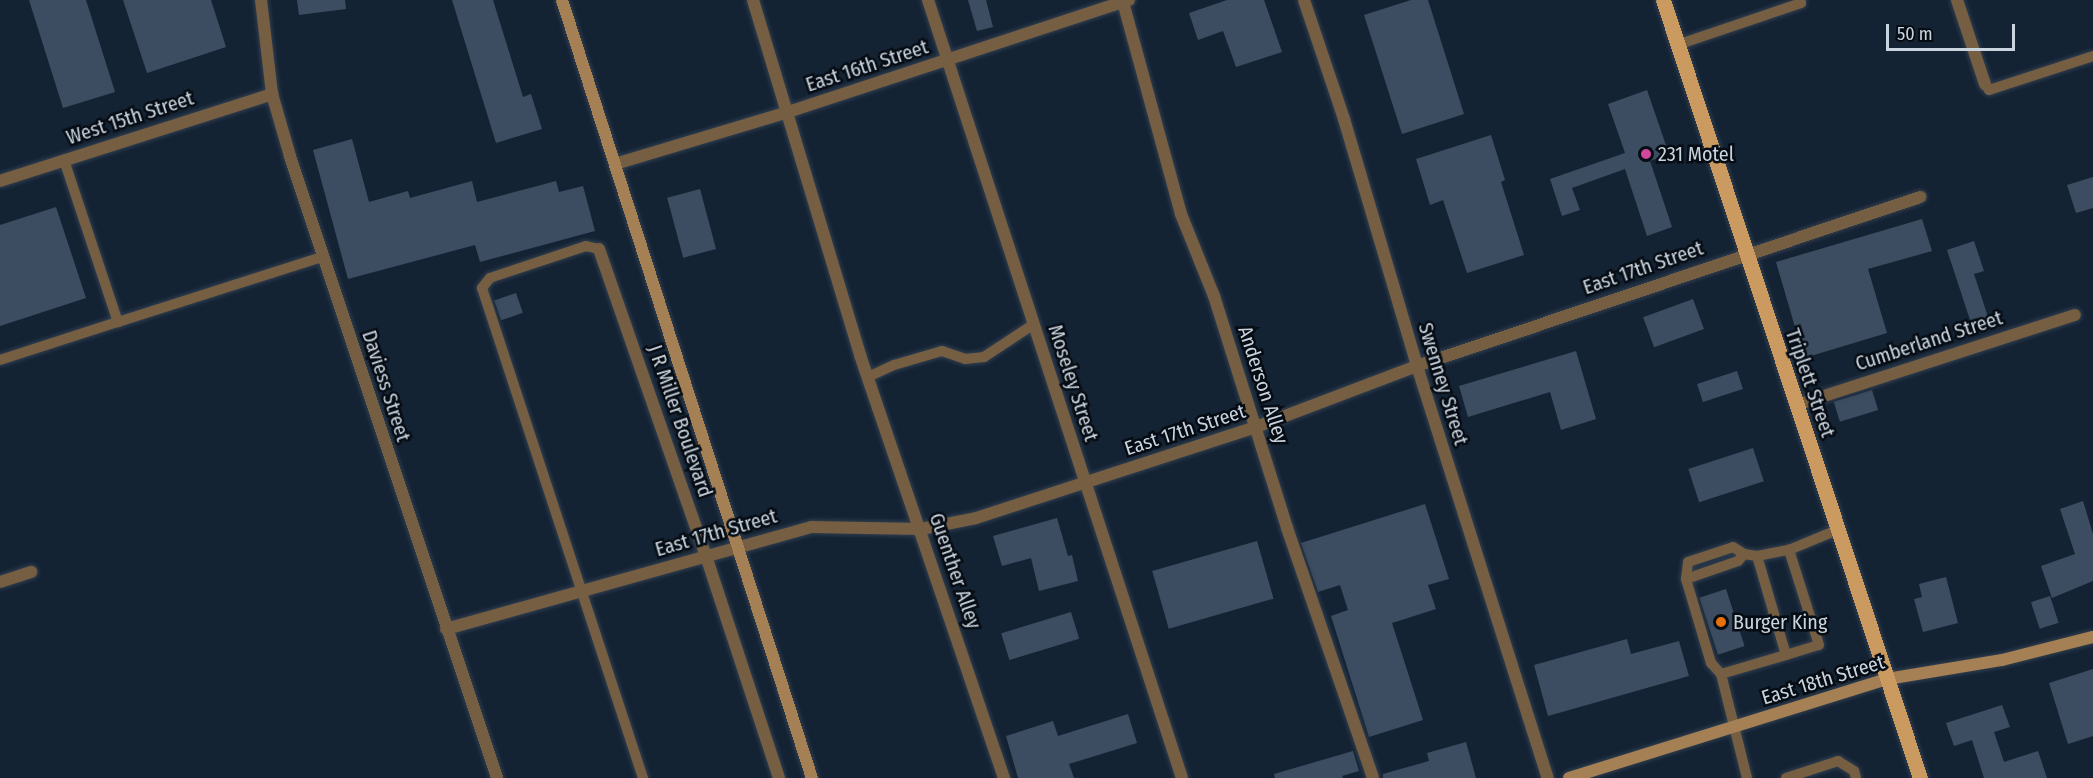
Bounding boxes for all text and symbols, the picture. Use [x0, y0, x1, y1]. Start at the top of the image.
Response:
scale bar [1889, 12, 2018, 50]
text: 50 m [1897, 23, 1933, 45]
street label: East 16th Street [803, 35, 931, 97]
street label: West 15th Street [63, 86, 197, 150]
place label: 231 Motel [1658, 142, 1734, 166]
marker: 231 Motel [1639, 147, 1653, 161]
street label: East 17th Street [1580, 236, 1706, 300]
street label: Cumberland Street [1852, 306, 2006, 376]
street label: Swenney Street [1413, 320, 1473, 448]
street label: Moseley Street [1043, 322, 1103, 444]
street label: Anderson Alley [1233, 323, 1293, 447]
street label: Triplett Street [1780, 326, 1840, 440]
street label: Daviess Street [357, 327, 415, 445]
street label: J R Miller Boulevard [643, 342, 717, 500]
street label: East 17th Street [1122, 399, 1248, 461]
street label: East 17th Street [652, 504, 780, 562]
street label: Guenther Alley [924, 510, 986, 632]
place label: Burger King [1733, 610, 1827, 634]
marker: Burger King [1714, 615, 1728, 629]
street label: East 18th Street [1759, 650, 1887, 710]

